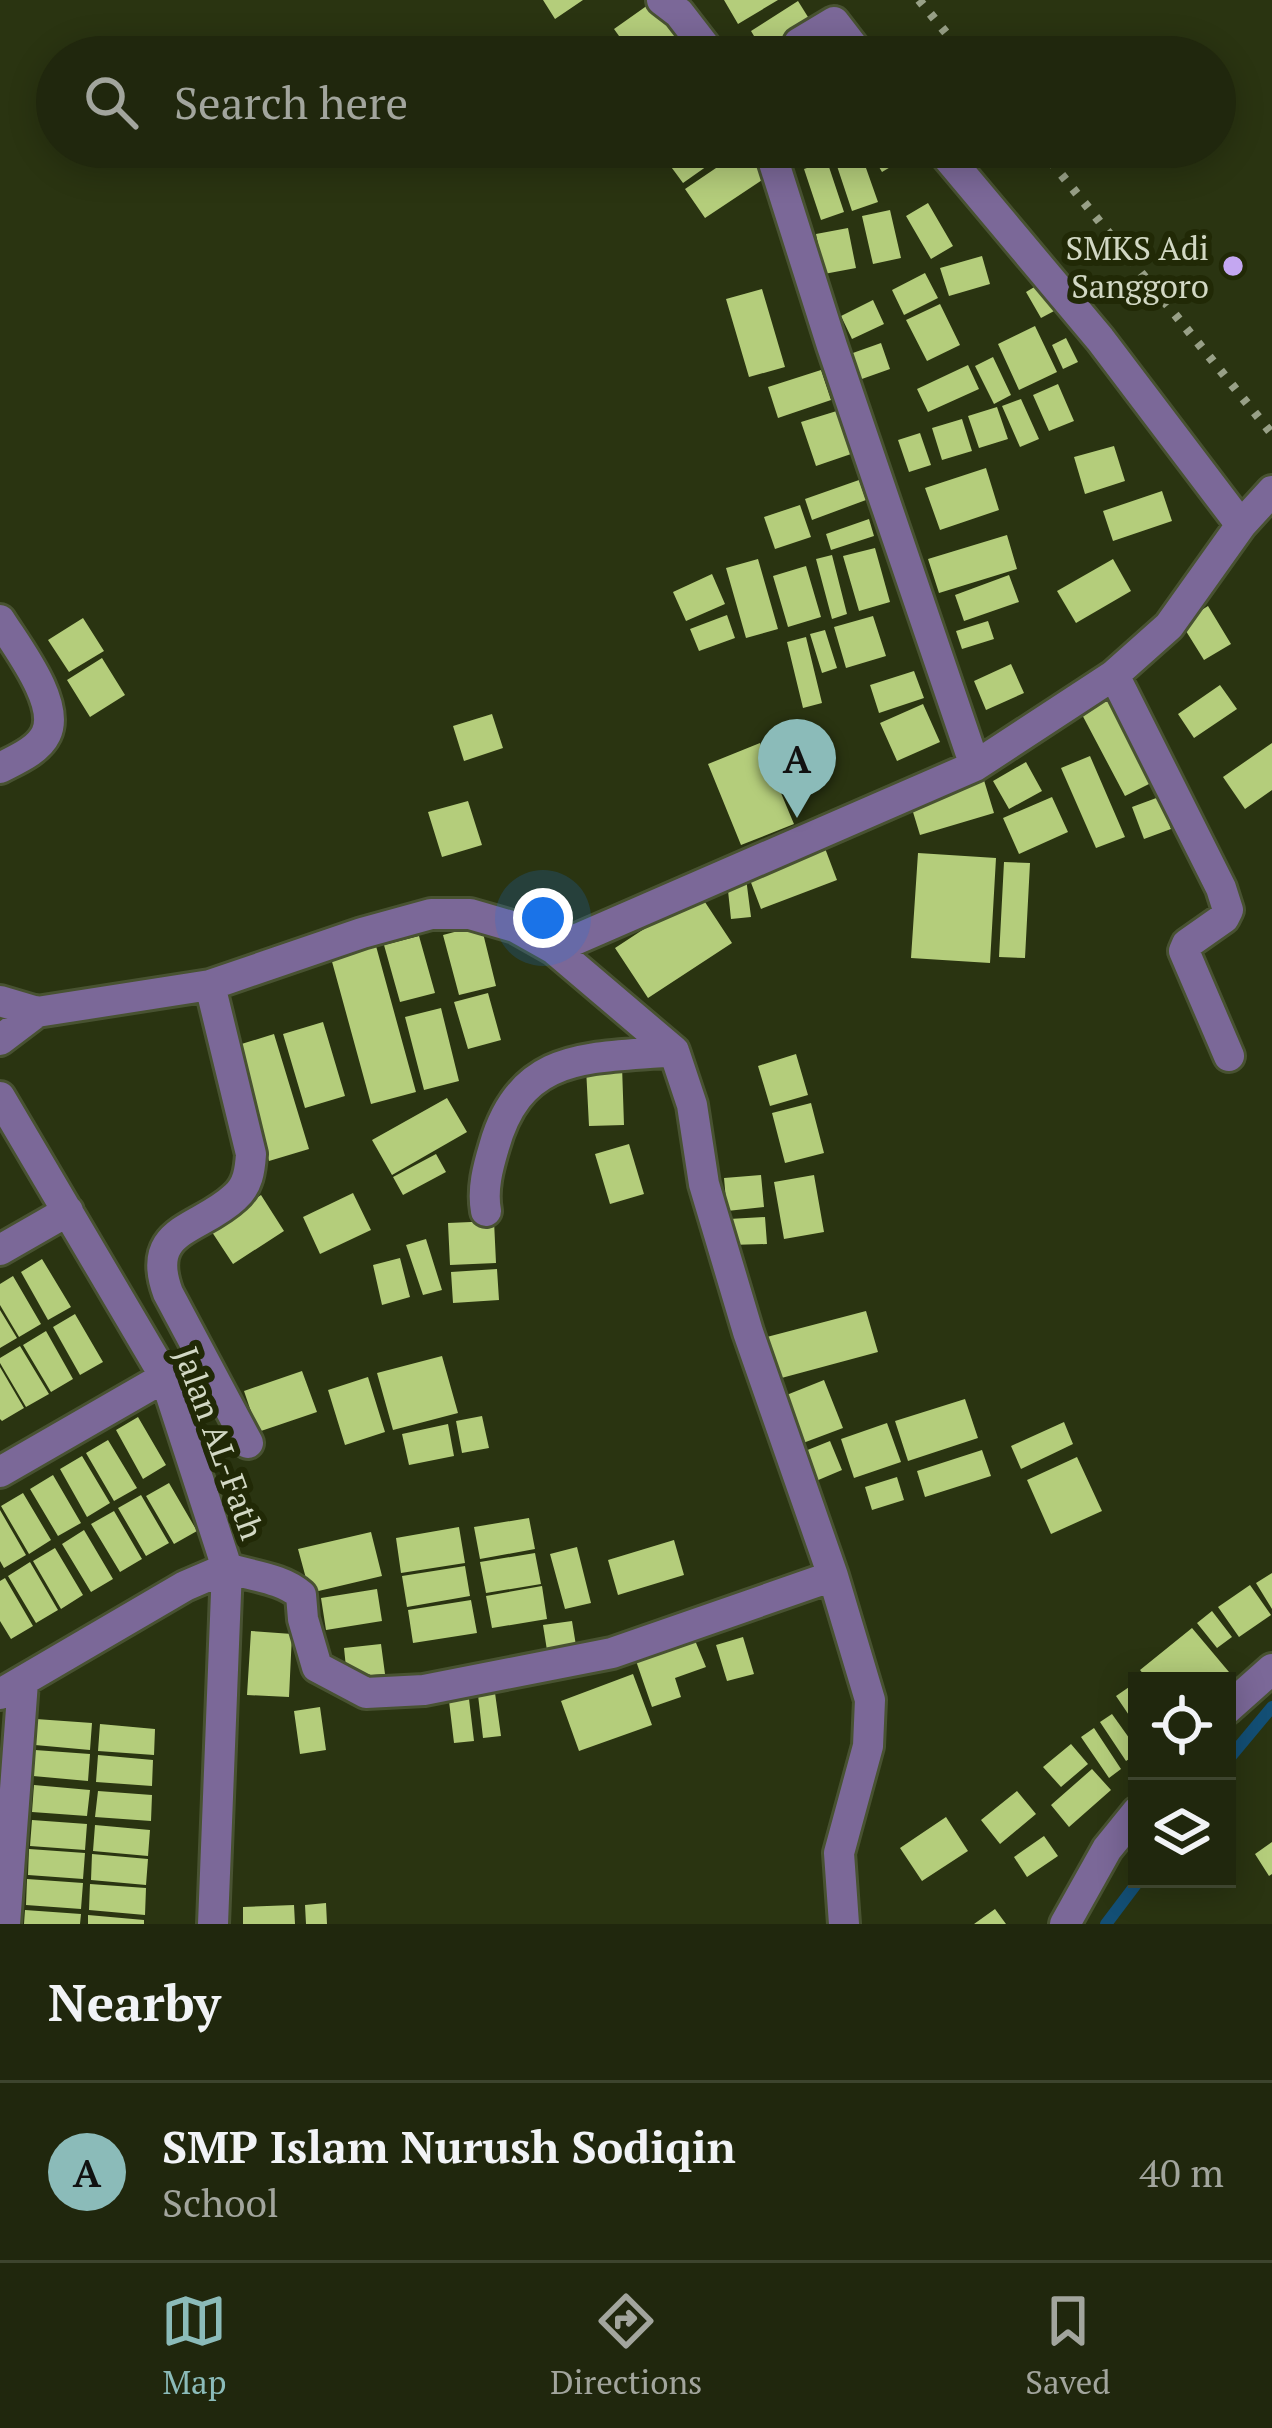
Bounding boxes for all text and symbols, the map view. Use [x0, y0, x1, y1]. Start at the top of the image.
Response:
search box [36, 36, 1236, 168]
icon: search [78, 69, 144, 135]
text: Search here [174, 72, 408, 132]
place label: SMKS Adi Sanggoro [1066, 226, 1209, 307]
marker: SMKS Adi Sanggoro [1220, 253, 1246, 279]
pin: A [758, 719, 836, 818]
your location [513, 888, 573, 948]
street label: Jalan AL-Fath [165, 1341, 275, 1545]
map controls [1128, 1672, 1236, 1888]
button: locate [1128, 1672, 1236, 1780]
button: layers [1128, 1780, 1236, 1888]
text: Nearby [48, 1968, 221, 2036]
text: SMP Islam Nurush Sodiqin [162, 2116, 736, 2176]
text: A [73, 2146, 101, 2198]
text: 40 m [1139, 2146, 1224, 2198]
text: School [162, 2176, 279, 2228]
tab: Map [161, 2288, 227, 2403]
tab: Directions [550, 2288, 702, 2403]
tab: Saved [1025, 2288, 1111, 2403]

